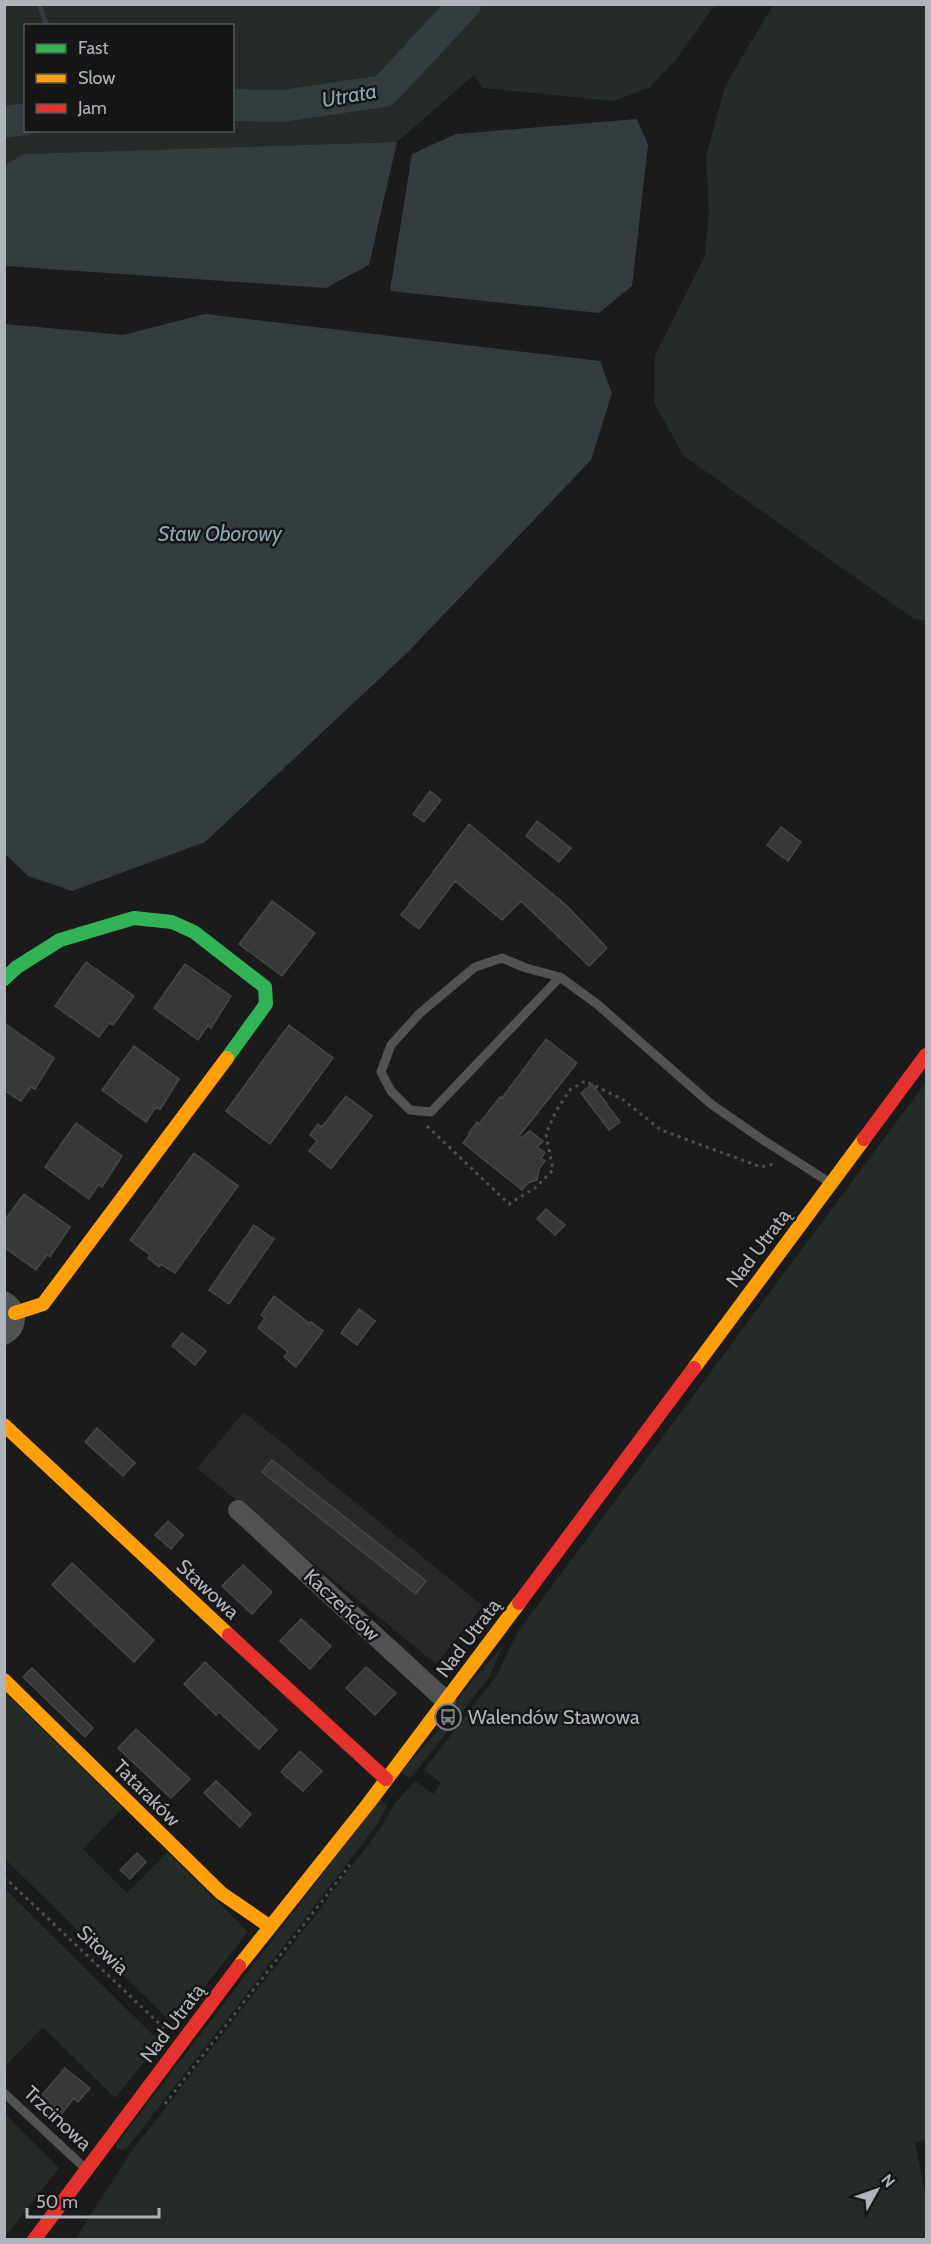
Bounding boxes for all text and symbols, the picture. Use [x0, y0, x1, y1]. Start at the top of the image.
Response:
legend [24, 24, 234, 132]
text: Fast [78, 37, 109, 59]
text: Slow [78, 67, 115, 89]
water label: Utrata [319, 78, 379, 112]
text: Jam [77, 97, 107, 119]
water label: Staw Oborowy [158, 521, 283, 546]
street label: Nad Utratą [721, 1204, 796, 1292]
street label: Stawowa [172, 1554, 245, 1624]
street label: Kaczeńców [299, 1564, 385, 1646]
street label: Nad Utratą [431, 1594, 506, 1682]
bus stop icon: Walendów Stawowa [433, 1702, 463, 1732]
place label: Walendów Stawowa [468, 1705, 640, 1729]
street label: Tataraków [109, 1755, 186, 1832]
street label: Sitowia [72, 1920, 134, 1980]
street label: Nad Utratą [135, 1979, 210, 2067]
street label: Trzcinowa [19, 2081, 97, 2156]
north arrow [847, 2160, 907, 2220]
text: N [877, 2170, 899, 2191]
scale bar [27, 2181, 159, 2219]
text: 50 m [36, 2191, 78, 2213]

